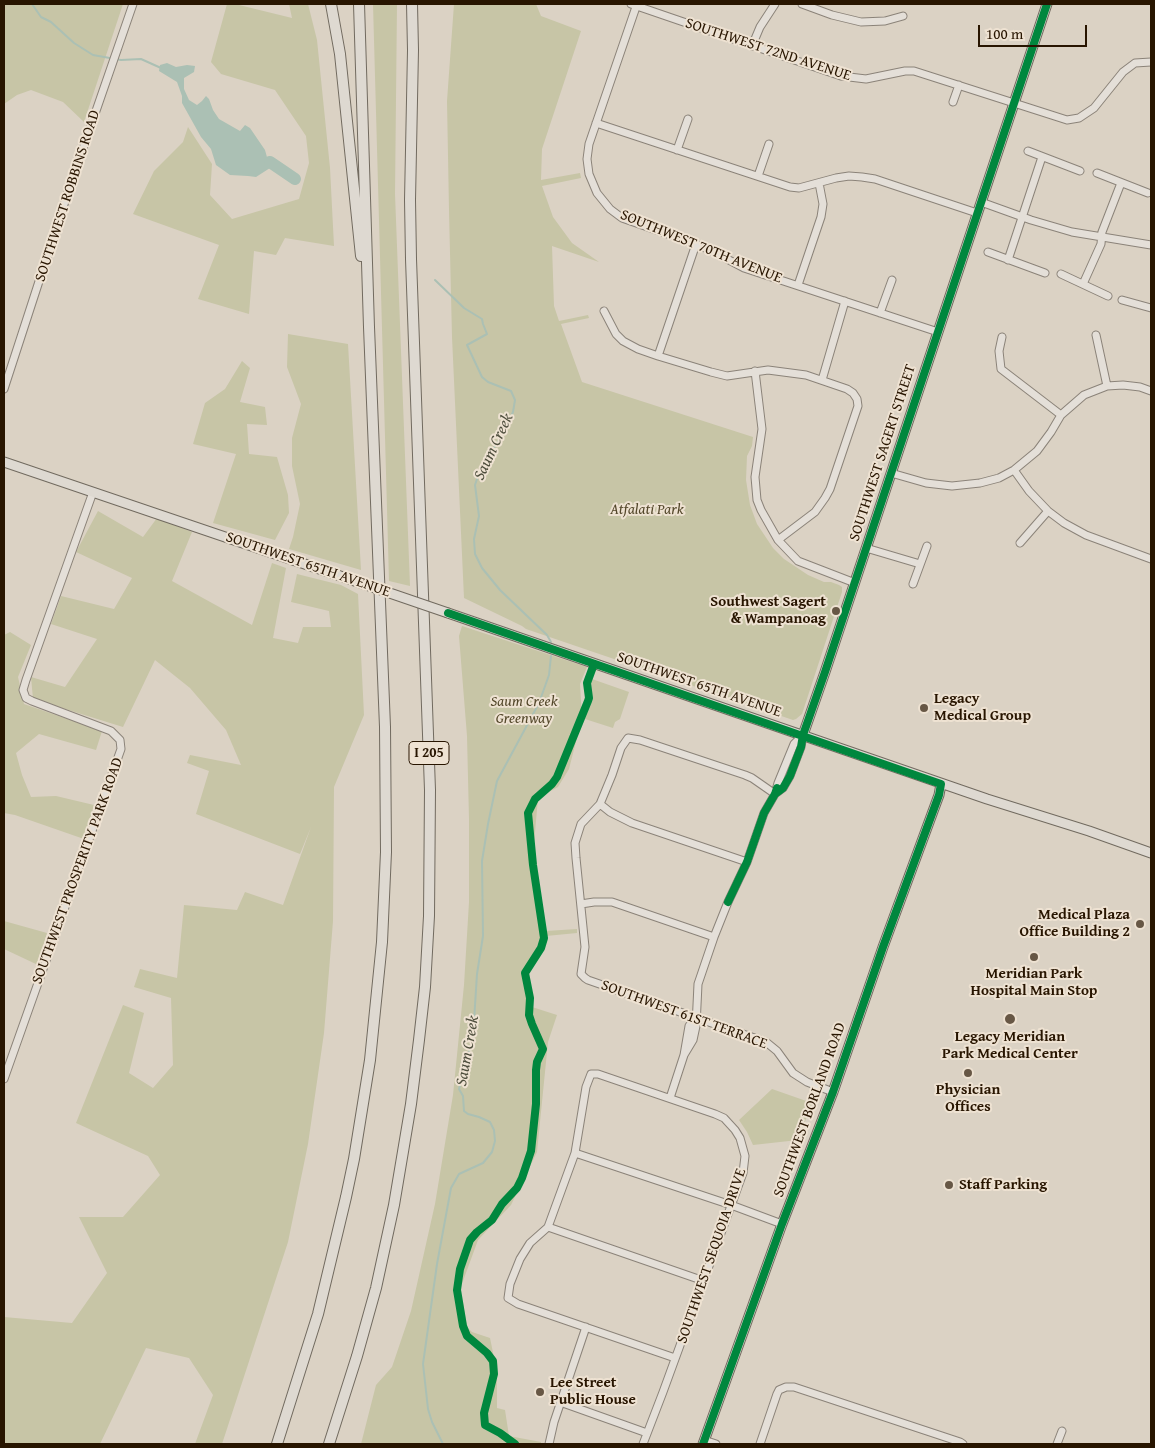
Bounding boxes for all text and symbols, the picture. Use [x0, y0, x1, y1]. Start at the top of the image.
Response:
street label: SOUTHWEST 72ND AVENUE [683, 15, 853, 85]
scale bar [980, 15, 1089, 47]
text: 100 m [986, 23, 1023, 44]
street label: SOUTHWEST ROBBINS ROAD [32, 108, 104, 284]
street label: SOUTHWEST 70TH AVENUE [618, 206, 784, 288]
street label: SOUTHWEST SAGERT STREET [846, 362, 920, 544]
water label: Saum Creek [470, 411, 518, 483]
park label: Atfalati Park [610, 501, 684, 519]
street label: SOUTHWEST 65TH AVENUE [223, 528, 393, 602]
place label: Southwest Sagert & Wampanoag [710, 593, 826, 628]
marker: Southwest Sagert & Wampanoag [830, 605, 842, 617]
street label: SOUTHWEST 65TH AVENUE [614, 648, 784, 722]
place label: Legacy Medical Group [934, 690, 1031, 725]
park label: Saum Creek Greenway [491, 693, 557, 728]
marker: Legacy Medical Group [918, 702, 930, 714]
road number: I 205 [409, 741, 449, 764]
street label: SOUTHWEST PROSPERITY PARK ROAD [29, 755, 127, 987]
place label: Medical Plaza Office Building 2 [1020, 906, 1130, 941]
marker: Medical Plaza Office Building 2 [1134, 918, 1146, 930]
marker: Meridian Park Hospital Main Stop [1028, 951, 1040, 963]
place label: Meridian Park Hospital Main Stop [971, 965, 1097, 1000]
street label: SOUTHWEST 61ST TERRACE [599, 977, 769, 1053]
marker: Legacy Meridian Park Medical Center [1003, 1012, 1017, 1026]
water label: Saum Creek [452, 1014, 484, 1088]
street label: SOUTHWEST BORLAND ROAD [770, 1020, 850, 1200]
place label: Legacy Meridian Park Medical Center [942, 1028, 1078, 1063]
marker: Physician Offices [962, 1067, 974, 1079]
place label: Physician Offices [936, 1081, 1000, 1116]
street label: SOUTHWEST SEQUOIA DRIVE [674, 1166, 750, 1346]
place label: Staff Parking [959, 1176, 1047, 1194]
marker: Staff Parking [943, 1179, 955, 1191]
place label: Lee Street Public House [550, 1374, 636, 1409]
marker: Lee Street Public House [534, 1386, 546, 1398]

